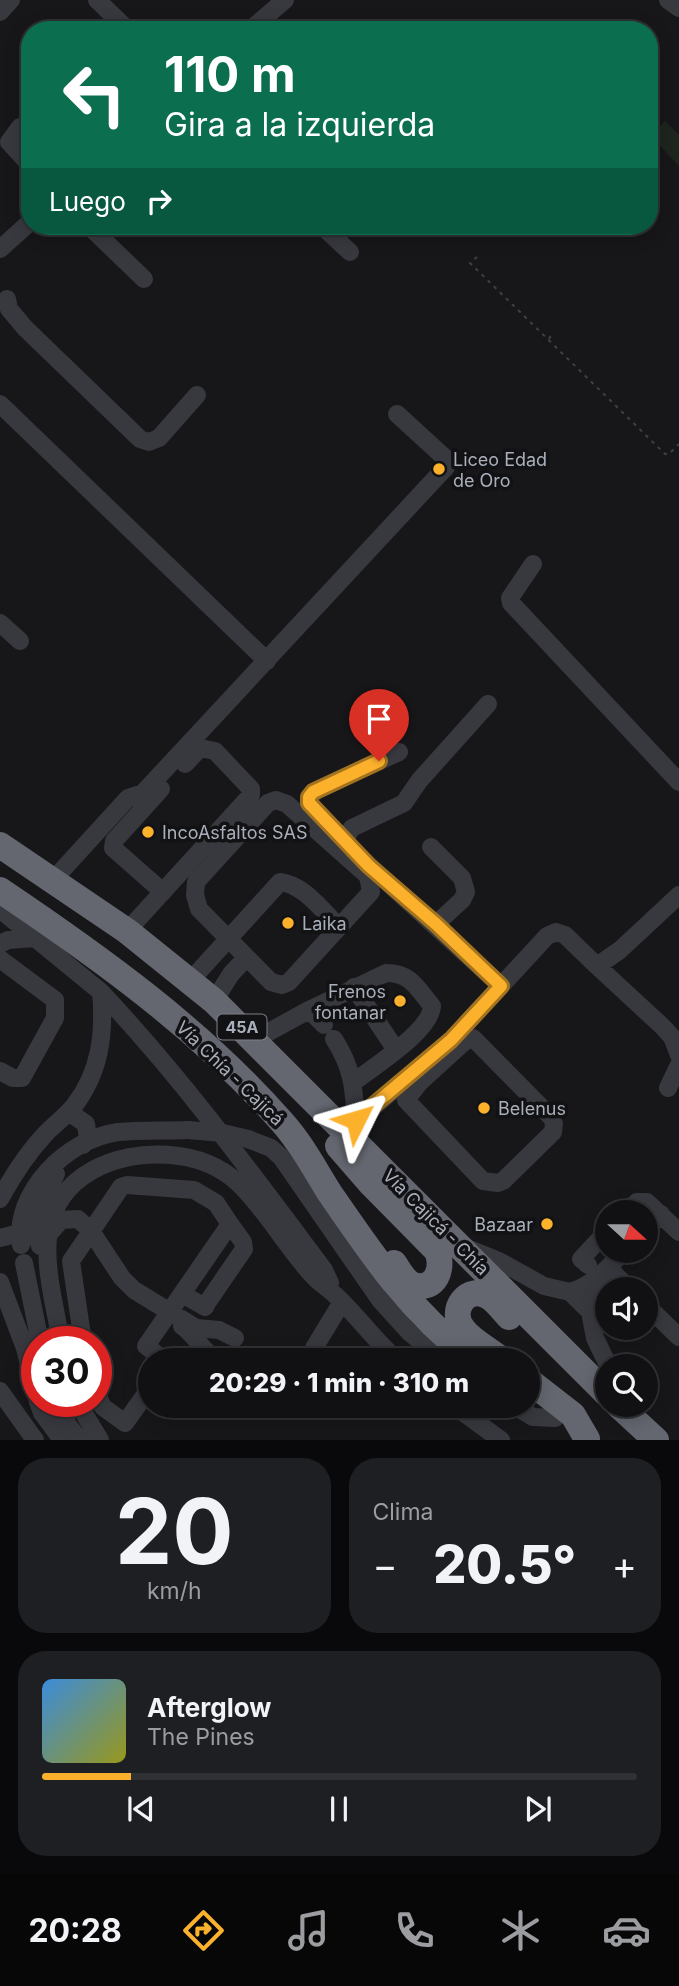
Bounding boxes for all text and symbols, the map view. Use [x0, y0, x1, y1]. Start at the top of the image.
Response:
text: 110 m [164, 45, 296, 104]
icon: left [49, 49, 140, 140]
text: Gira a la izquierda [164, 105, 435, 144]
icon: right [140, 182, 178, 220]
text: Luego [49, 186, 126, 217]
place label: Liceo Edad de Oro [453, 449, 547, 491]
marker: Liceo Edad de Oro [431, 461, 447, 477]
pin [349, 689, 409, 761]
icon: arrive [360, 700, 398, 738]
place label: IncoAsfaltos SAS [162, 822, 308, 843]
marker: IncoAsfaltos SAS [140, 824, 156, 840]
place label: Laika [302, 913, 347, 934]
marker: Laika [280, 915, 296, 931]
place label: Frenos fontanar [315, 981, 386, 1023]
marker: Frenos fontanar [392, 993, 408, 1009]
road number: 45A [218, 1015, 266, 1040]
street label: Vía Chía - Cajicá [172, 1016, 288, 1130]
position arrow [319, 1083, 393, 1157]
place label: Belenus [498, 1098, 566, 1119]
marker: Belenus [476, 1100, 492, 1116]
street label: Vía Cajicá - Chía [379, 1165, 493, 1279]
north arrow [595, 1200, 658, 1264]
map controls [595, 1200, 658, 1417]
place label: Bazaar [474, 1214, 533, 1235]
marker: Bazaar [539, 1216, 555, 1232]
button: sound [595, 1277, 658, 1340]
speed limit sign: 30 [21, 1326, 112, 1417]
button: search [595, 1354, 658, 1417]
text: 20:29 · 1 min · 310 m [209, 1367, 469, 1398]
text: 20 [115, 1476, 234, 1586]
text: Clima [373, 1498, 434, 1526]
text: 20.5° [433, 1533, 576, 1596]
text: − [373, 1542, 398, 1588]
text: + [612, 1542, 637, 1588]
text: km/h [147, 1577, 202, 1605]
text: Afterglow [147, 1692, 271, 1723]
text: The Pines [147, 1723, 255, 1751]
icon: previous [122, 1790, 160, 1828]
icon: pause [320, 1790, 358, 1828]
icon: next [519, 1790, 557, 1828]
icon: directions [179, 1906, 228, 1955]
icon: music [284, 1906, 333, 1955]
icon: phone [390, 1906, 439, 1955]
icon: climate [496, 1906, 545, 1955]
icon: car [602, 1906, 651, 1955]
text: 20:28 [28, 1911, 122, 1950]

